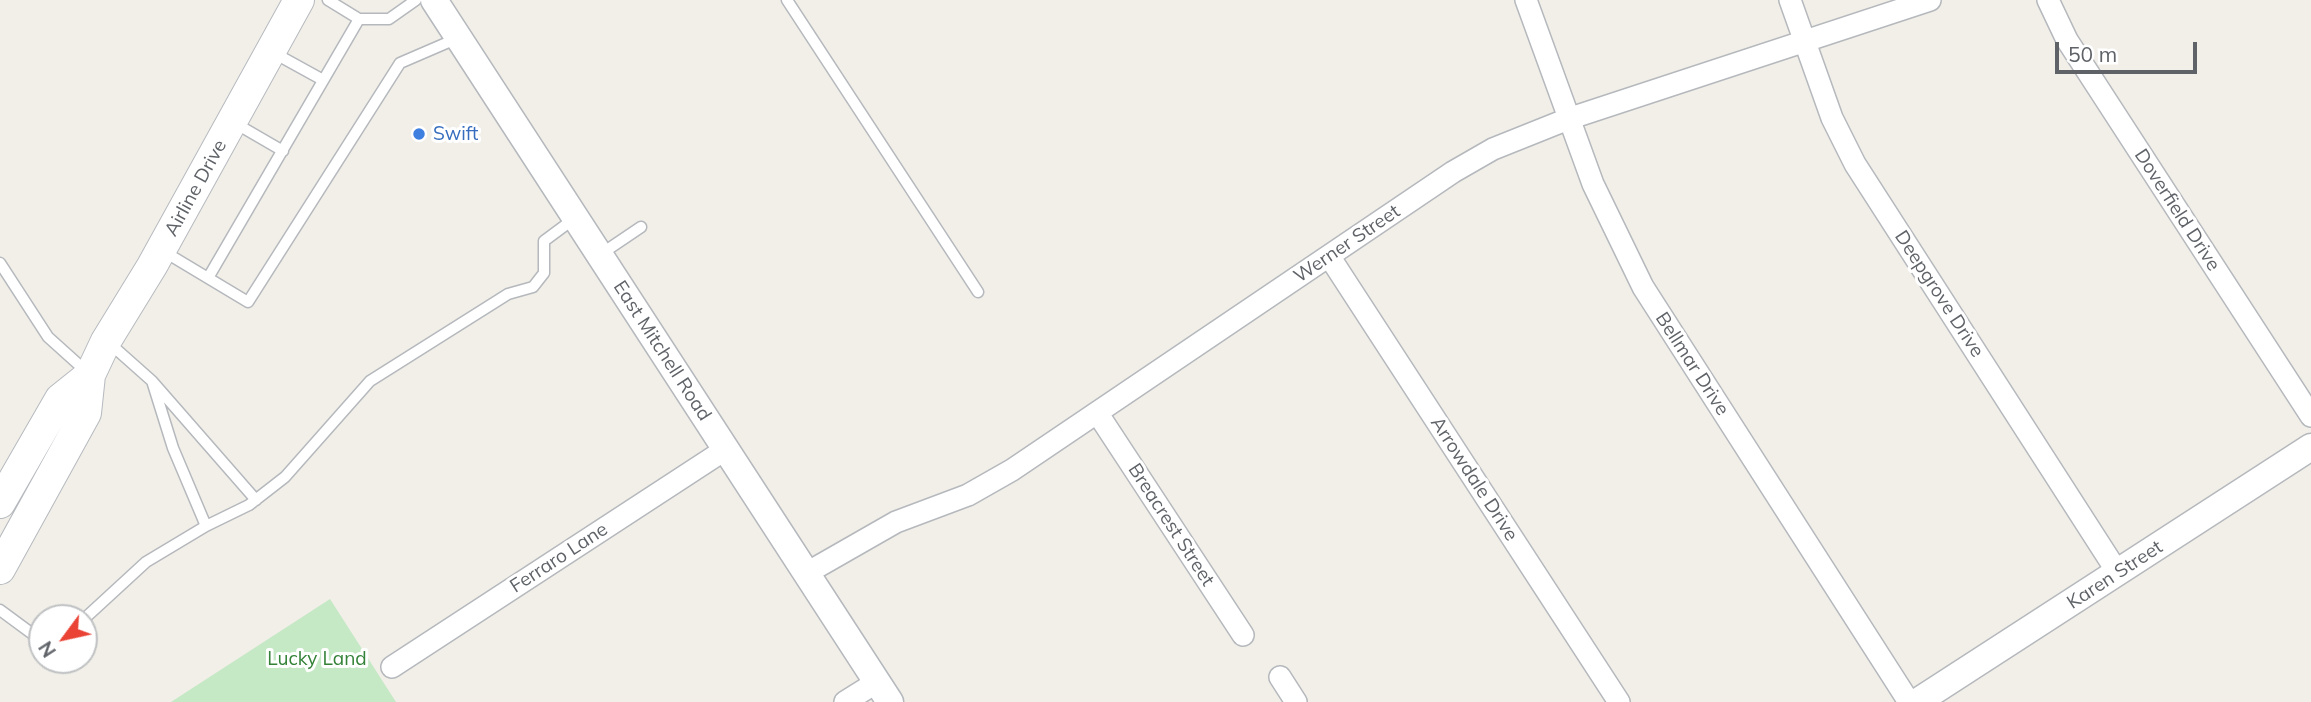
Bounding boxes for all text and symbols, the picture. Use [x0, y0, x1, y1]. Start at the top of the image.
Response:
scale bar [2059, 28, 2201, 72]
text: 50 m [2068, 41, 2117, 67]
place label: Swift [433, 123, 478, 145]
marker: Swift [411, 126, 427, 142]
street label: Airline Drive [160, 136, 232, 240]
street label: Doverfield Drive [2129, 145, 2225, 275]
street label: Werner Street [1290, 200, 1404, 288]
street label: Deepgrove Drive [1890, 226, 1988, 362]
street label: East Mitchell Road [608, 277, 716, 425]
street label: Bellmar Drive [1650, 308, 1734, 420]
street label: Arrowdale Drive [1425, 413, 1523, 545]
street label: Breacrest Street [1123, 459, 1219, 591]
street label: Ferraro Lane [506, 518, 612, 598]
street label: Karen Street [2063, 536, 2167, 614]
north arrow [28, 604, 98, 674]
text: N [33, 637, 61, 662]
park label: Lucky Land [267, 648, 367, 670]

